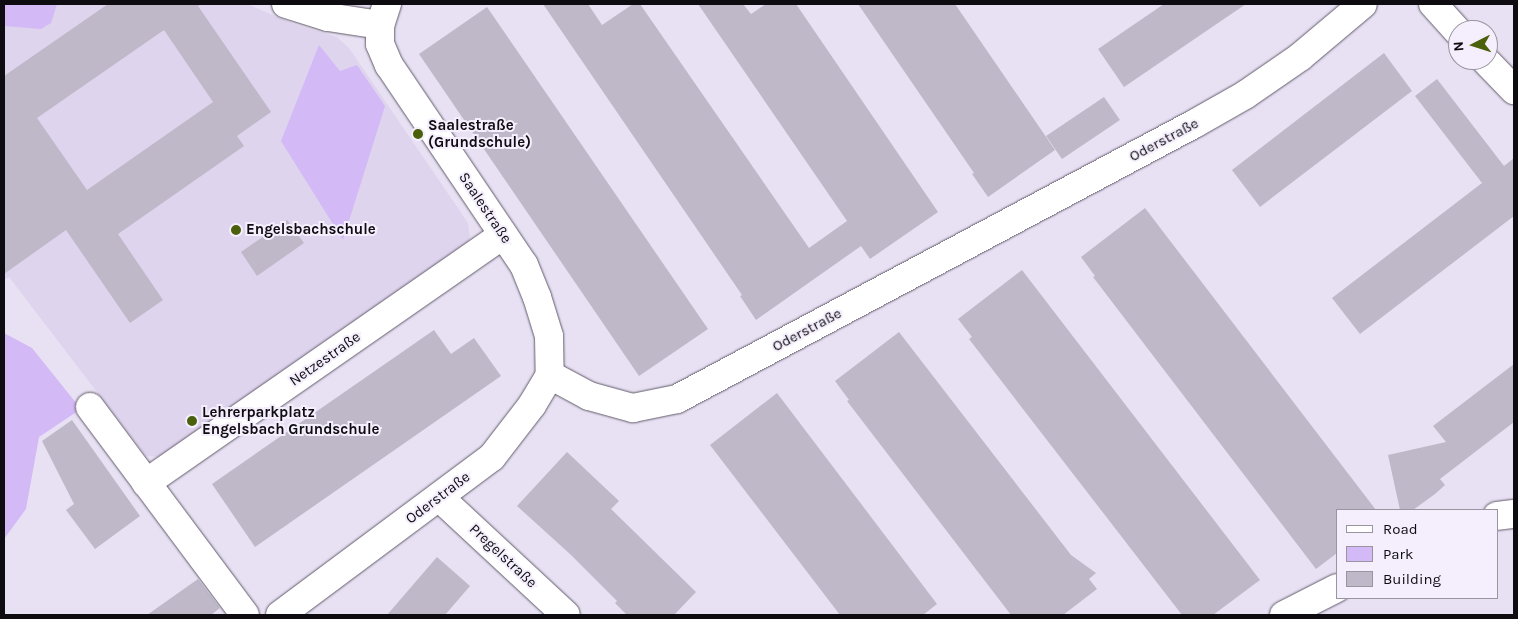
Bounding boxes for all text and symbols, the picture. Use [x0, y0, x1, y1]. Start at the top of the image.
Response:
north arrow [1448, 20, 1498, 70]
text: N [1450, 41, 1467, 52]
street label: Oderstraße [1126, 114, 1202, 166]
place label: Saalestraße (Grundschule) [428, 116, 531, 151]
marker: Saalestraße (Grundschule) [412, 128, 424, 140]
street label: Saalestraße [455, 169, 515, 247]
place label: Engelsbachschule [246, 221, 376, 239]
marker: Engelsbachschule [230, 224, 242, 236]
street label: Oderstraße [769, 304, 845, 356]
street label: Netzestraße [286, 328, 364, 390]
place label: Lehrerparkplatz Engelsbach Grundschule [202, 403, 379, 438]
marker: Lehrerparkplatz Engelsbach Grundschule [186, 415, 198, 427]
street label: Oderstraße [402, 468, 474, 528]
legend [1336, 509, 1498, 599]
street label: Pregelstraße [465, 520, 541, 592]
text: Road [1383, 520, 1418, 538]
text: Park [1383, 545, 1413, 563]
text: Building [1383, 570, 1441, 588]

